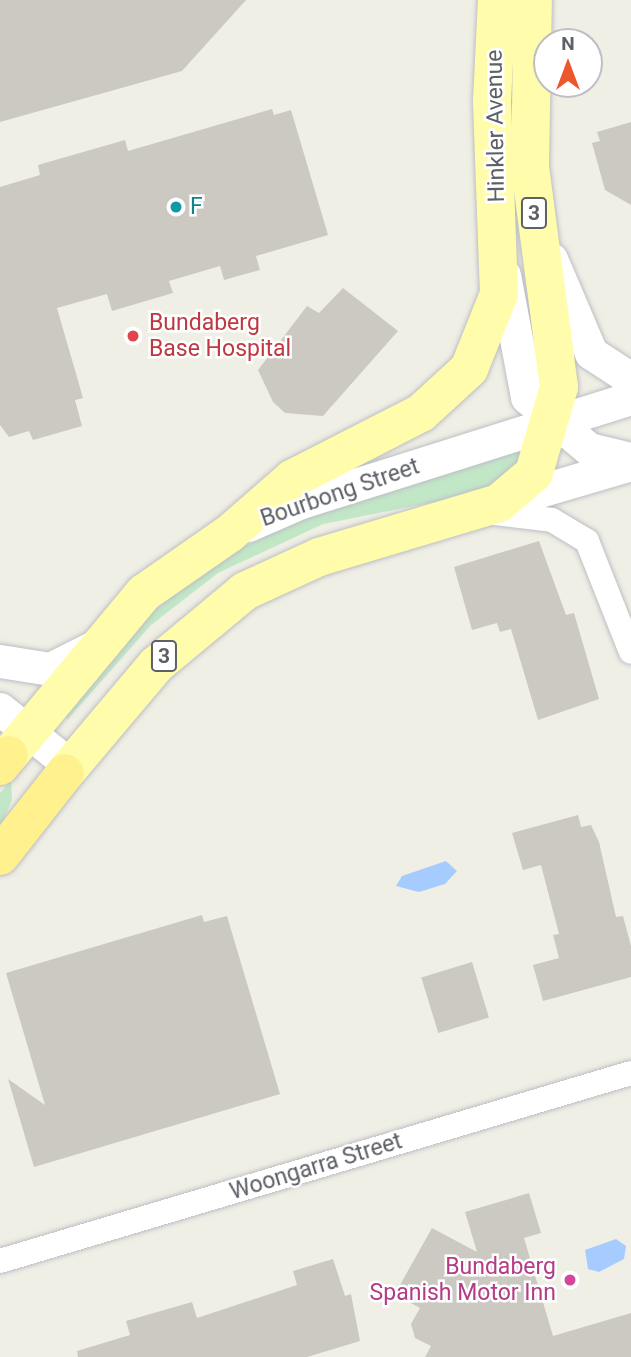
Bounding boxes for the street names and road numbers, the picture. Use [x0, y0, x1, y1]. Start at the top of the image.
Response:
street label: Hinkler Avenue [481, 49, 511, 203]
road number: 3 [520, 196, 548, 230]
street label: Bourbong Street [257, 453, 423, 533]
road number: 3 [150, 638, 178, 674]
street label: Woongarra Street [227, 1128, 405, 1206]

